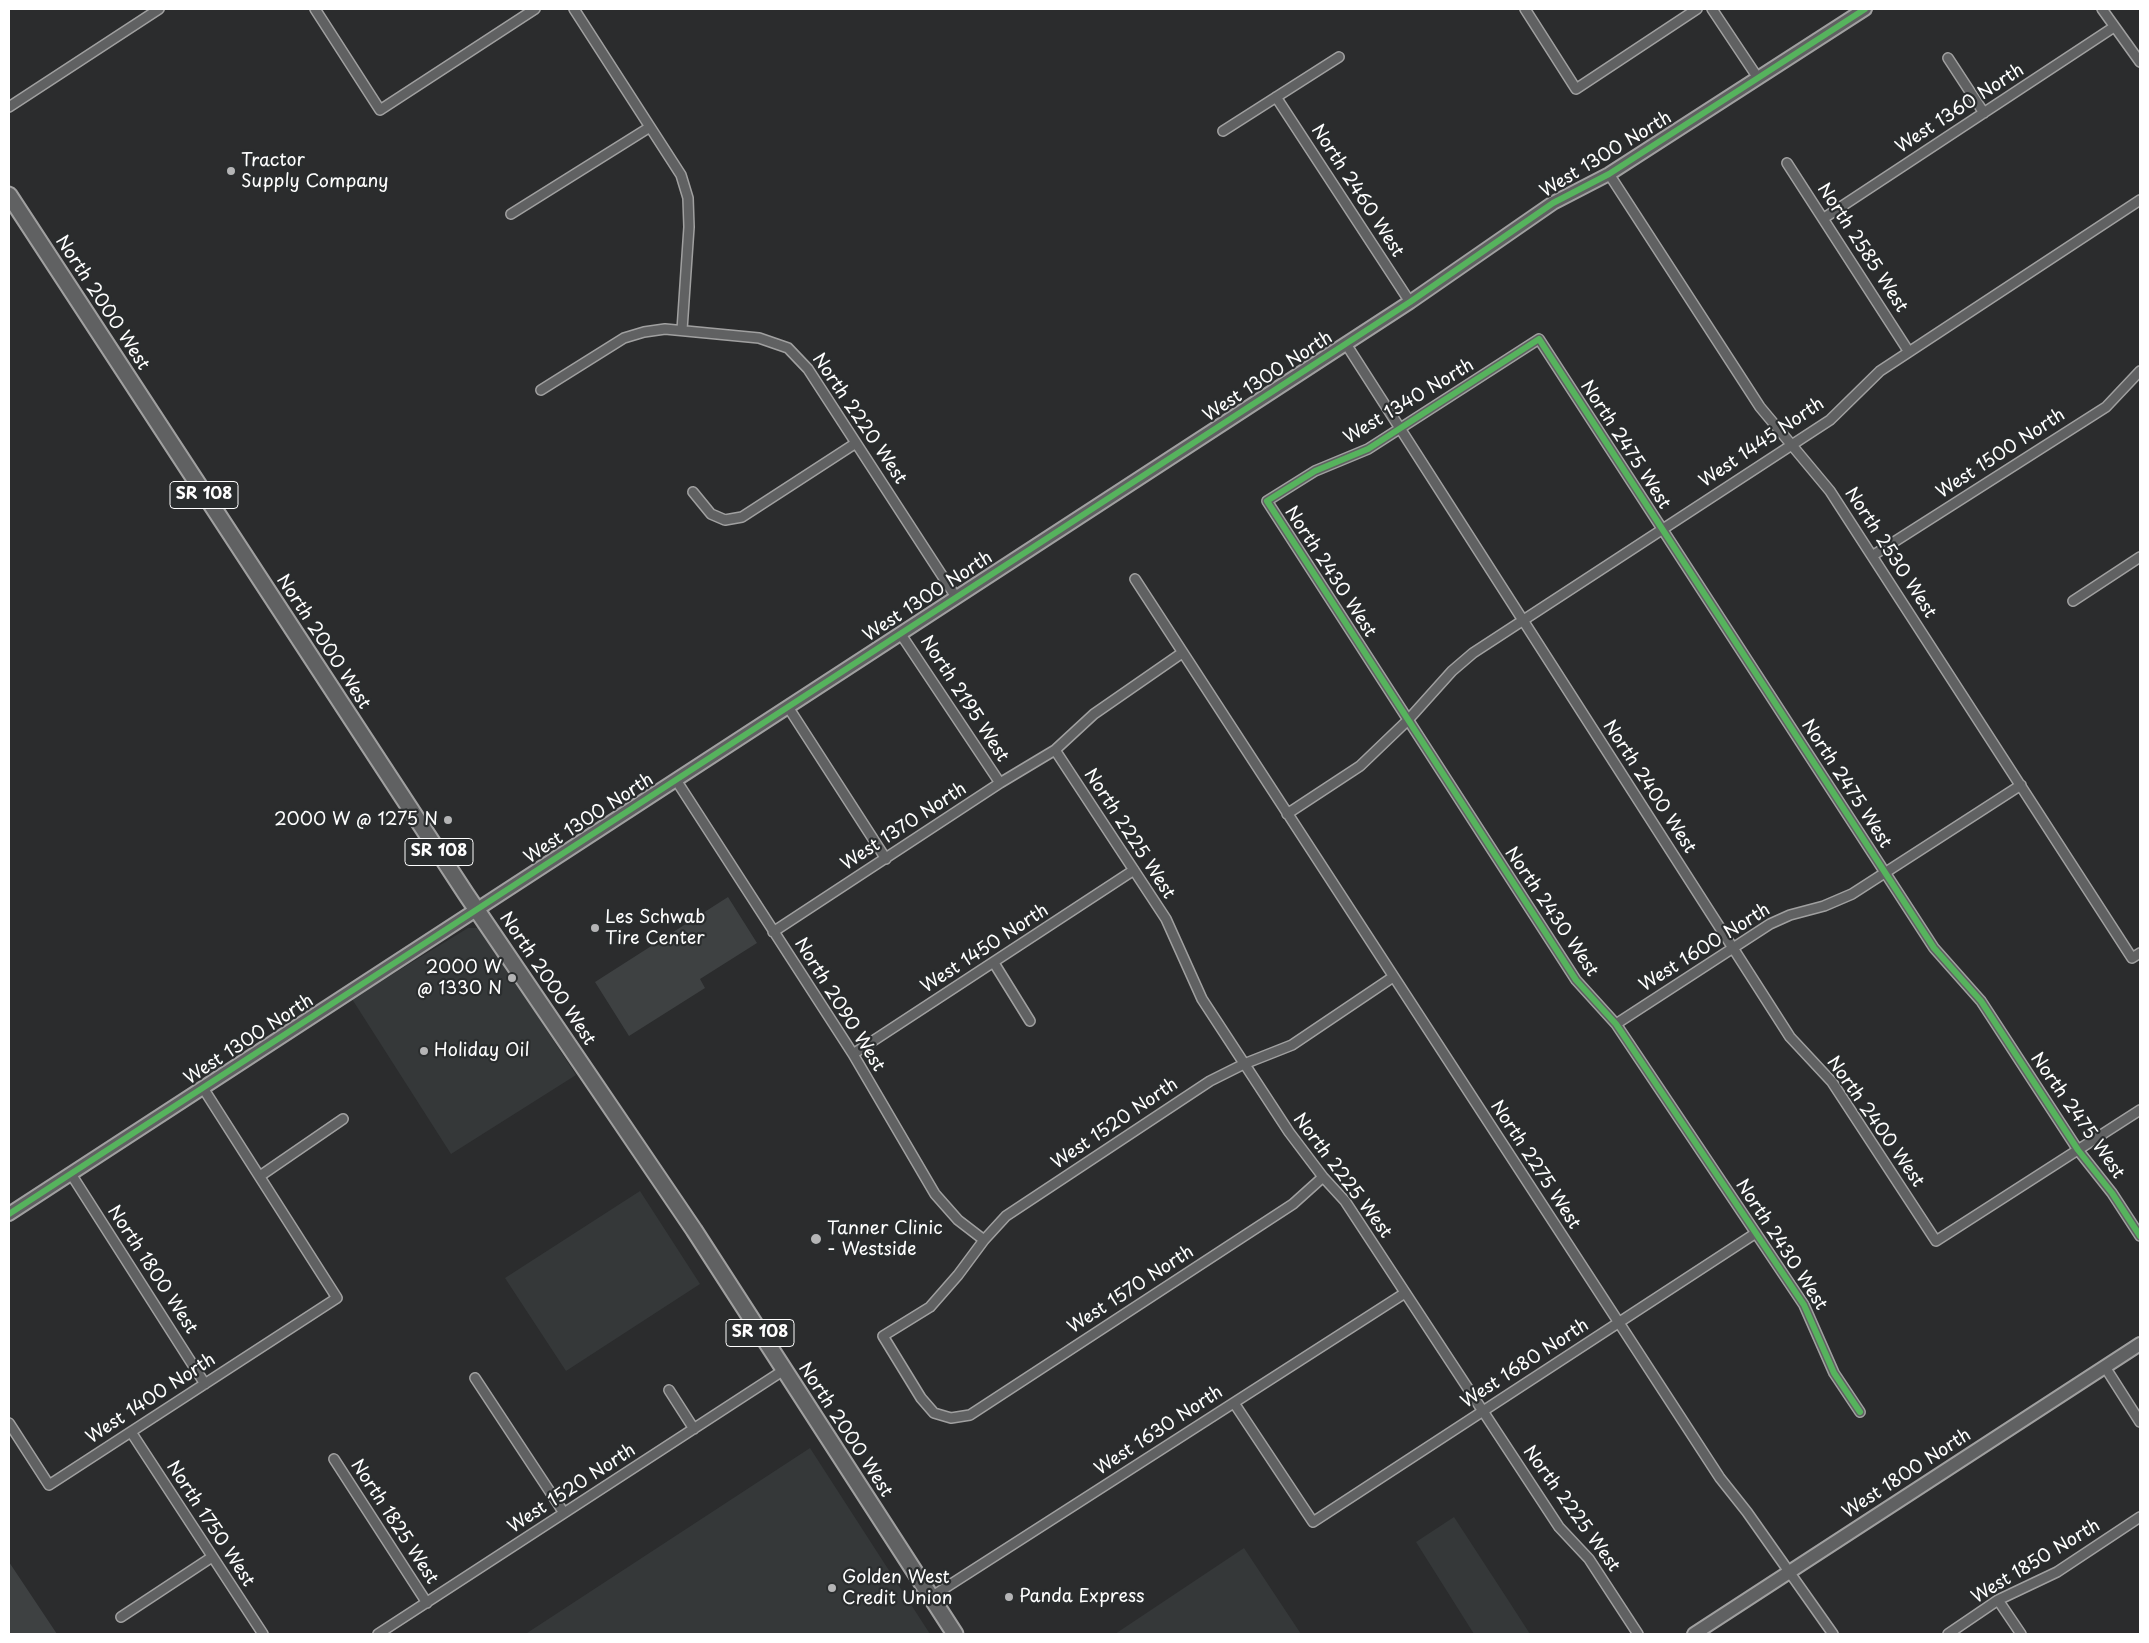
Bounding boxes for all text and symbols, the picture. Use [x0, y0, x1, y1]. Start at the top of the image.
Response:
street label: West 1360 North [1892, 60, 2028, 158]
street label: West 1300 North [1536, 107, 1676, 203]
street label: North 2460 West [1306, 121, 1408, 261]
place label: Tractor Supply Company [241, 150, 389, 192]
marker: Tractor Supply Company [225, 165, 237, 177]
street label: North 2585 West [1812, 179, 1912, 317]
street label: North 2000 West [50, 232, 154, 374]
street label: West 1300 North [1199, 327, 1337, 427]
street label: North 2220 West [807, 350, 911, 488]
street label: West 1340 North [1340, 355, 1478, 449]
street label: North 2475 West [1575, 377, 1675, 513]
street label: West 1445 North [1696, 393, 1828, 493]
street label: West 1500 North [1933, 404, 2069, 504]
road number: SR 108 [170, 482, 238, 508]
street label: North 2530 West [1840, 484, 1940, 622]
street label: North 2430 West [1280, 503, 1380, 641]
street label: West 1300 North [859, 547, 997, 647]
street label: North 2000 West [271, 571, 375, 713]
street label: North 2195 West [915, 632, 1013, 766]
street label: North 2400 West [1598, 716, 1700, 858]
street label: North 2475 West [1796, 716, 1896, 852]
street label: North 2225 West [1079, 765, 1179, 903]
street label: West 1300 North [520, 769, 658, 869]
street label: West 1370 North [837, 778, 971, 876]
place label: 2000 W @ 1275 N [274, 809, 438, 831]
marker: 2000 W @ 1275 N [442, 814, 454, 826]
road number: SR 108 [405, 839, 473, 866]
street label: North 2430 West [1500, 843, 1602, 981]
street label: West 1600 North [1636, 899, 1774, 997]
street label: West 1450 North [917, 900, 1053, 998]
place label: Les Schwab Tire Center [605, 907, 705, 950]
street label: North 2000 West [494, 908, 600, 1050]
marker: Les Schwab Tire Center [589, 922, 601, 934]
street label: North 2090 West [789, 934, 889, 1076]
place label: 2000 W @ 1330 N [417, 957, 502, 1000]
marker: 2000 W @ 1330 N [506, 972, 518, 984]
street label: West 1300 North [180, 990, 318, 1090]
place label: Holiday Oil [434, 1040, 530, 1062]
marker: Holiday Oil [418, 1045, 430, 1057]
street label: North 2475 West [2025, 1049, 2129, 1183]
street label: North 2400 West [1822, 1052, 1928, 1192]
street label: West 1520 North [1048, 1074, 1182, 1174]
street label: North 2275 West [1485, 1097, 1585, 1233]
street label: North 2225 West [1288, 1109, 1396, 1243]
street label: North 2430 West [1731, 1176, 1831, 1314]
street label: North 1800 West [102, 1202, 202, 1338]
place label: Tanner Clinic - Westside [827, 1218, 943, 1260]
marker: Tanner Clinic - Westside [809, 1232, 823, 1246]
street label: West 1570 North [1064, 1241, 1198, 1339]
street label: West 1680 North [1457, 1315, 1593, 1413]
road number: SR 108 [726, 1320, 794, 1346]
street label: West 1400 North [82, 1349, 220, 1449]
street label: North 2000 West [793, 1359, 897, 1501]
street label: West 1630 North [1091, 1382, 1227, 1480]
street label: West 1800 North [1839, 1424, 1975, 1524]
street label: West 1520 North [504, 1440, 640, 1538]
street label: North 2225 West [1518, 1442, 1624, 1576]
street label: North 1825 West [346, 1456, 442, 1588]
street label: North 1750 West [161, 1457, 259, 1591]
street label: West 1850 North [1968, 1515, 2104, 1609]
place label: Golden West Credit Union [842, 1567, 952, 1610]
marker: Golden West Credit Union [826, 1582, 838, 1594]
place label: Panda Express [1019, 1586, 1145, 1608]
marker: Panda Express [1003, 1591, 1015, 1603]

